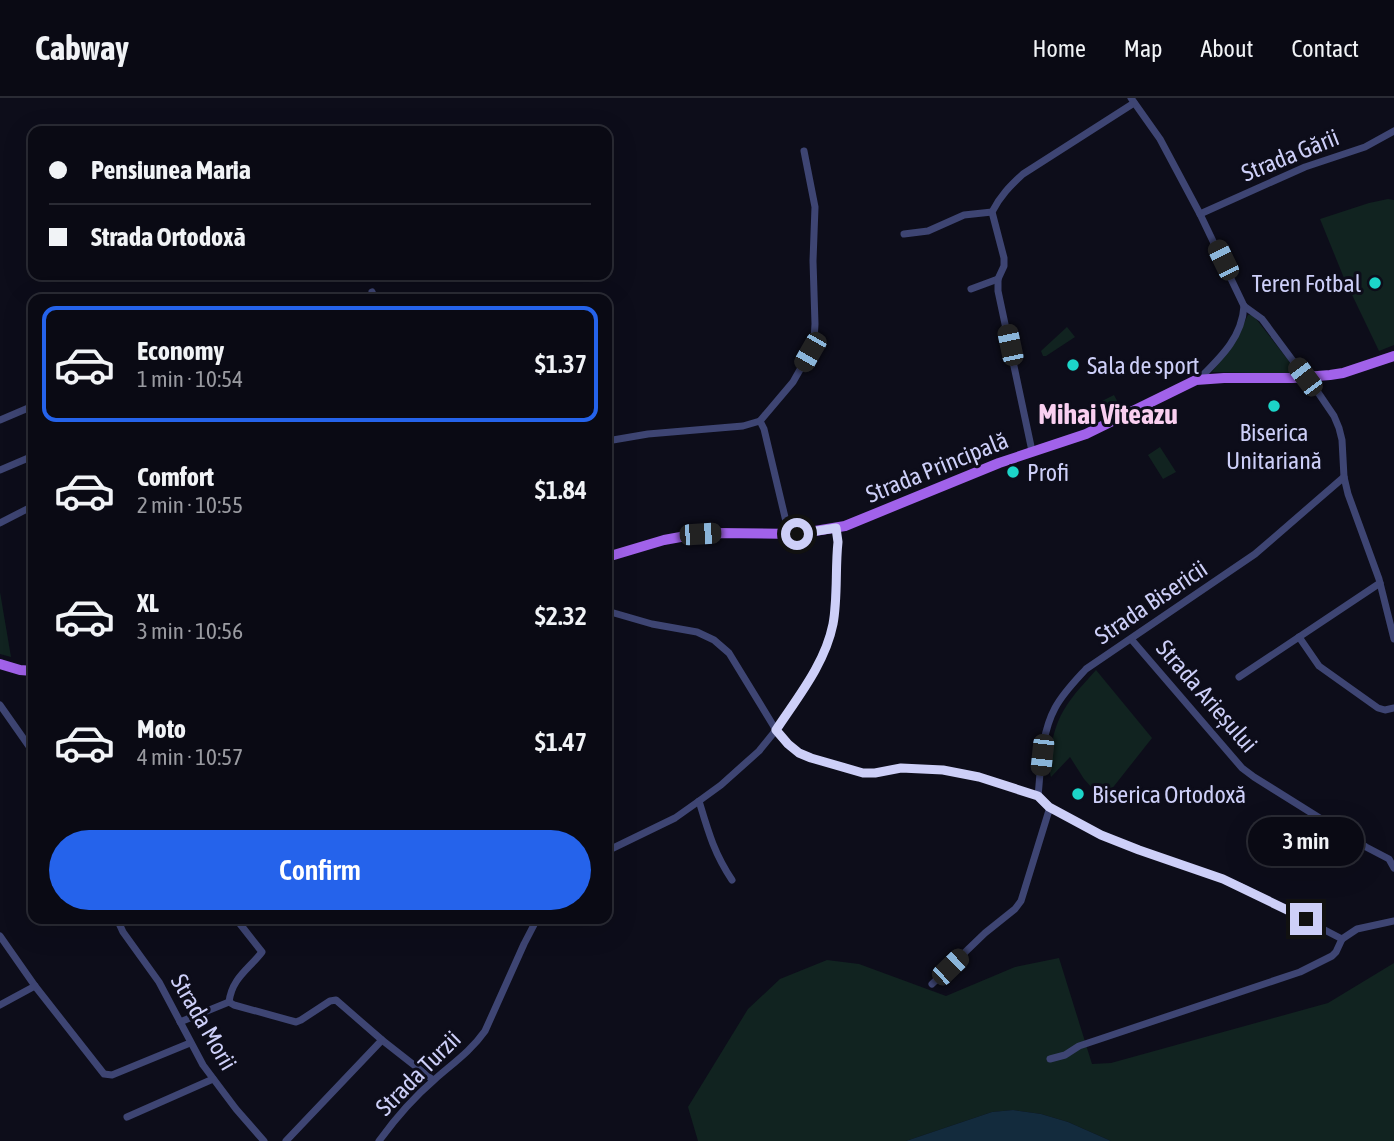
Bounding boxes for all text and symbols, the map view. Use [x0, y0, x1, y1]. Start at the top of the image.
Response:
text: Cabway [35, 29, 129, 67]
text: Home [1032, 35, 1086, 62]
text: Map [1124, 35, 1162, 62]
text: About [1200, 35, 1253, 62]
text: Contact [1291, 35, 1359, 62]
street label: Strada Gării [1237, 123, 1343, 187]
text: Pensiunea Maria [91, 155, 251, 185]
text: Strada Ortodoxă [91, 222, 246, 252]
car [1205, 237, 1242, 283]
place label: Teren Fotbal [1252, 270, 1362, 297]
marker: Teren Fotbal [1367, 275, 1383, 291]
car [996, 322, 1025, 368]
car [791, 329, 830, 375]
icon: car [53, 333, 116, 396]
text: Economy [137, 336, 224, 366]
text: $1.37 [535, 349, 587, 379]
place label: Sala de sport [1087, 352, 1200, 379]
car [1284, 354, 1327, 400]
marker: Sala de sport [1065, 357, 1081, 373]
text: 1 min · 10:54 [137, 366, 243, 392]
district label: Mihai Viteazu [1038, 398, 1178, 430]
marker: Biserica Unitariană [1266, 398, 1282, 414]
place label: Biserica Unitariană [1226, 419, 1322, 474]
street label: Strada Principală [862, 426, 1012, 508]
icon: car [53, 459, 116, 522]
place label: Profi [1027, 459, 1069, 486]
text: Comfort [137, 462, 214, 492]
marker: Profi [1005, 464, 1021, 480]
text: $1.84 [535, 475, 587, 505]
text: 2 min · 10:55 [137, 492, 243, 518]
route start [781, 518, 813, 550]
car [679, 522, 722, 546]
street label: Strada Bisericii [1090, 555, 1212, 649]
icon: car [53, 585, 116, 648]
text: XL [137, 588, 159, 618]
text: $2.32 [535, 601, 587, 631]
text: 3 min · 10:56 [137, 618, 243, 644]
street label: Strada Arieșului [1151, 635, 1263, 757]
icon: car [53, 711, 116, 774]
text: Moto [137, 714, 186, 744]
text: $1.47 [535, 727, 587, 757]
car [1030, 733, 1055, 777]
text: 4 min · 10:57 [137, 744, 243, 770]
place label: Biserica Ortodoxă [1092, 781, 1246, 808]
marker: Biserica Ortodoxă [1070, 786, 1086, 802]
callout: 3 min [1248, 818, 1364, 866]
text: 3 min [1283, 828, 1329, 854]
button: Confirm [49, 830, 591, 910]
route end [1290, 903, 1322, 935]
car [928, 945, 973, 989]
street label: Strada Morii [166, 969, 242, 1075]
street label: Strada Turzii [370, 1025, 466, 1121]

